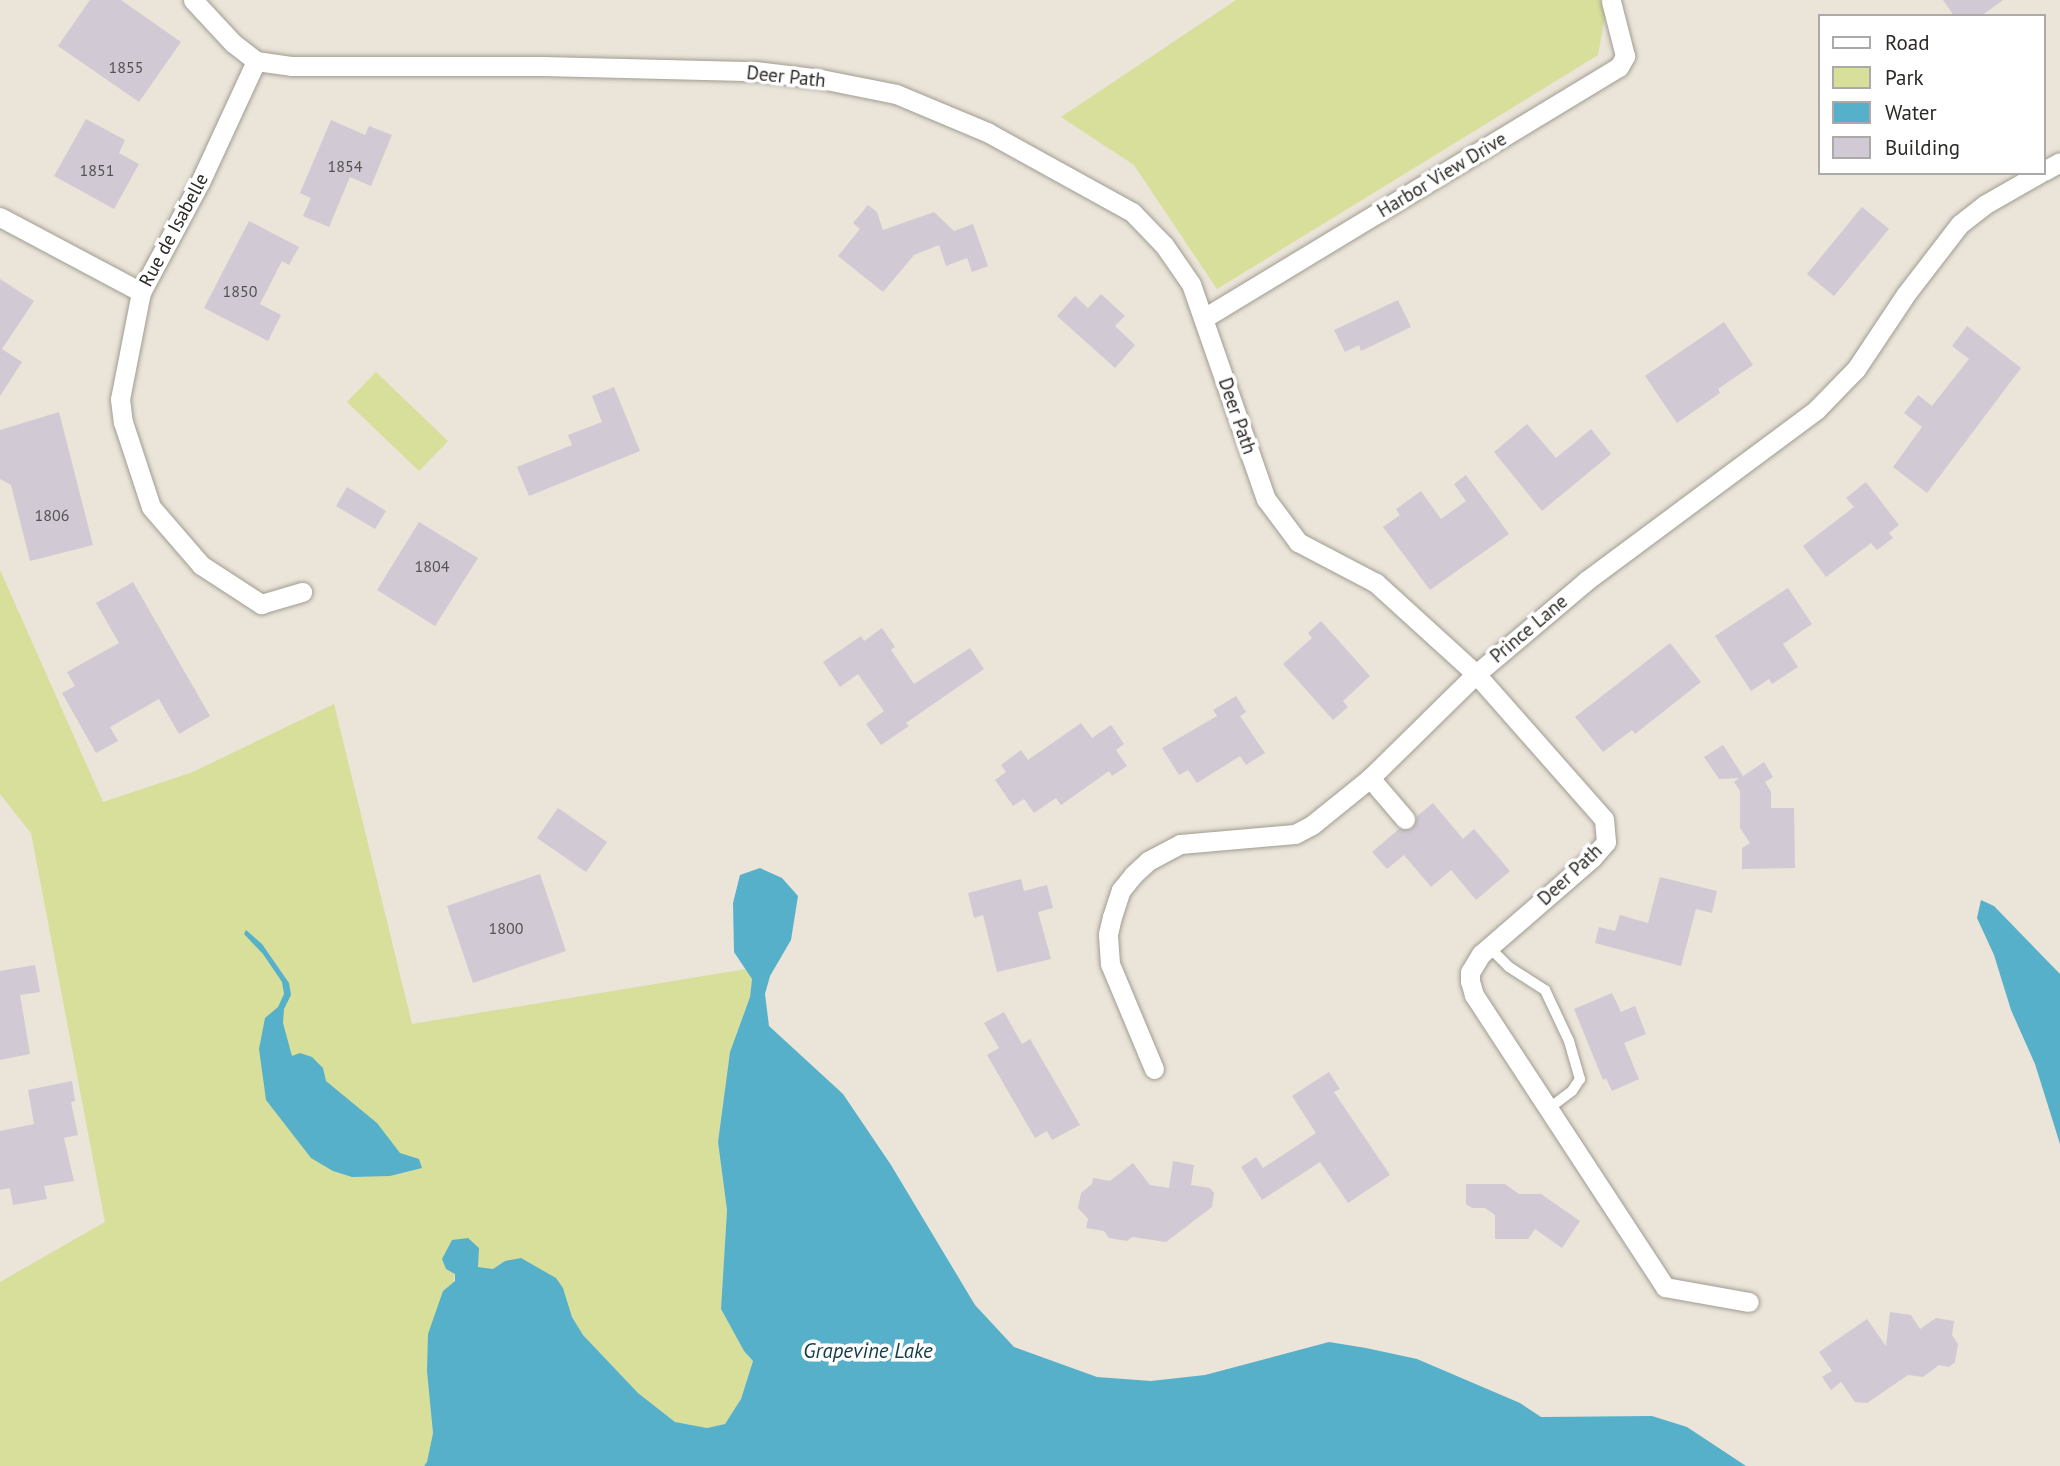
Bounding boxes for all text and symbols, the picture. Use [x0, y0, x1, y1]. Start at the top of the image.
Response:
legend [1818, 14, 2046, 175]
text: Road [1885, 29, 1929, 56]
house number: 1855 [109, 57, 143, 77]
street label: Deer Path [745, 62, 827, 92]
text: Park [1885, 64, 1924, 91]
text: Water [1885, 99, 1937, 126]
street label: Harbor View Drive [1373, 127, 1511, 223]
text: Building [1885, 134, 1960, 161]
house number: 1854 [328, 156, 362, 176]
house number: 1851 [80, 160, 114, 180]
street label: Rue de Isabelle [135, 170, 213, 290]
house number: 1850 [223, 281, 257, 301]
street label: Deer Path [1213, 375, 1261, 457]
house number: 1806 [35, 505, 69, 525]
house number: 1804 [415, 556, 449, 576]
street label: Prince Lane [1486, 590, 1572, 668]
street label: Deer Path [1533, 840, 1607, 910]
house number: 1800 [489, 918, 523, 938]
water label: Grapevine Lake [803, 1338, 933, 1364]

